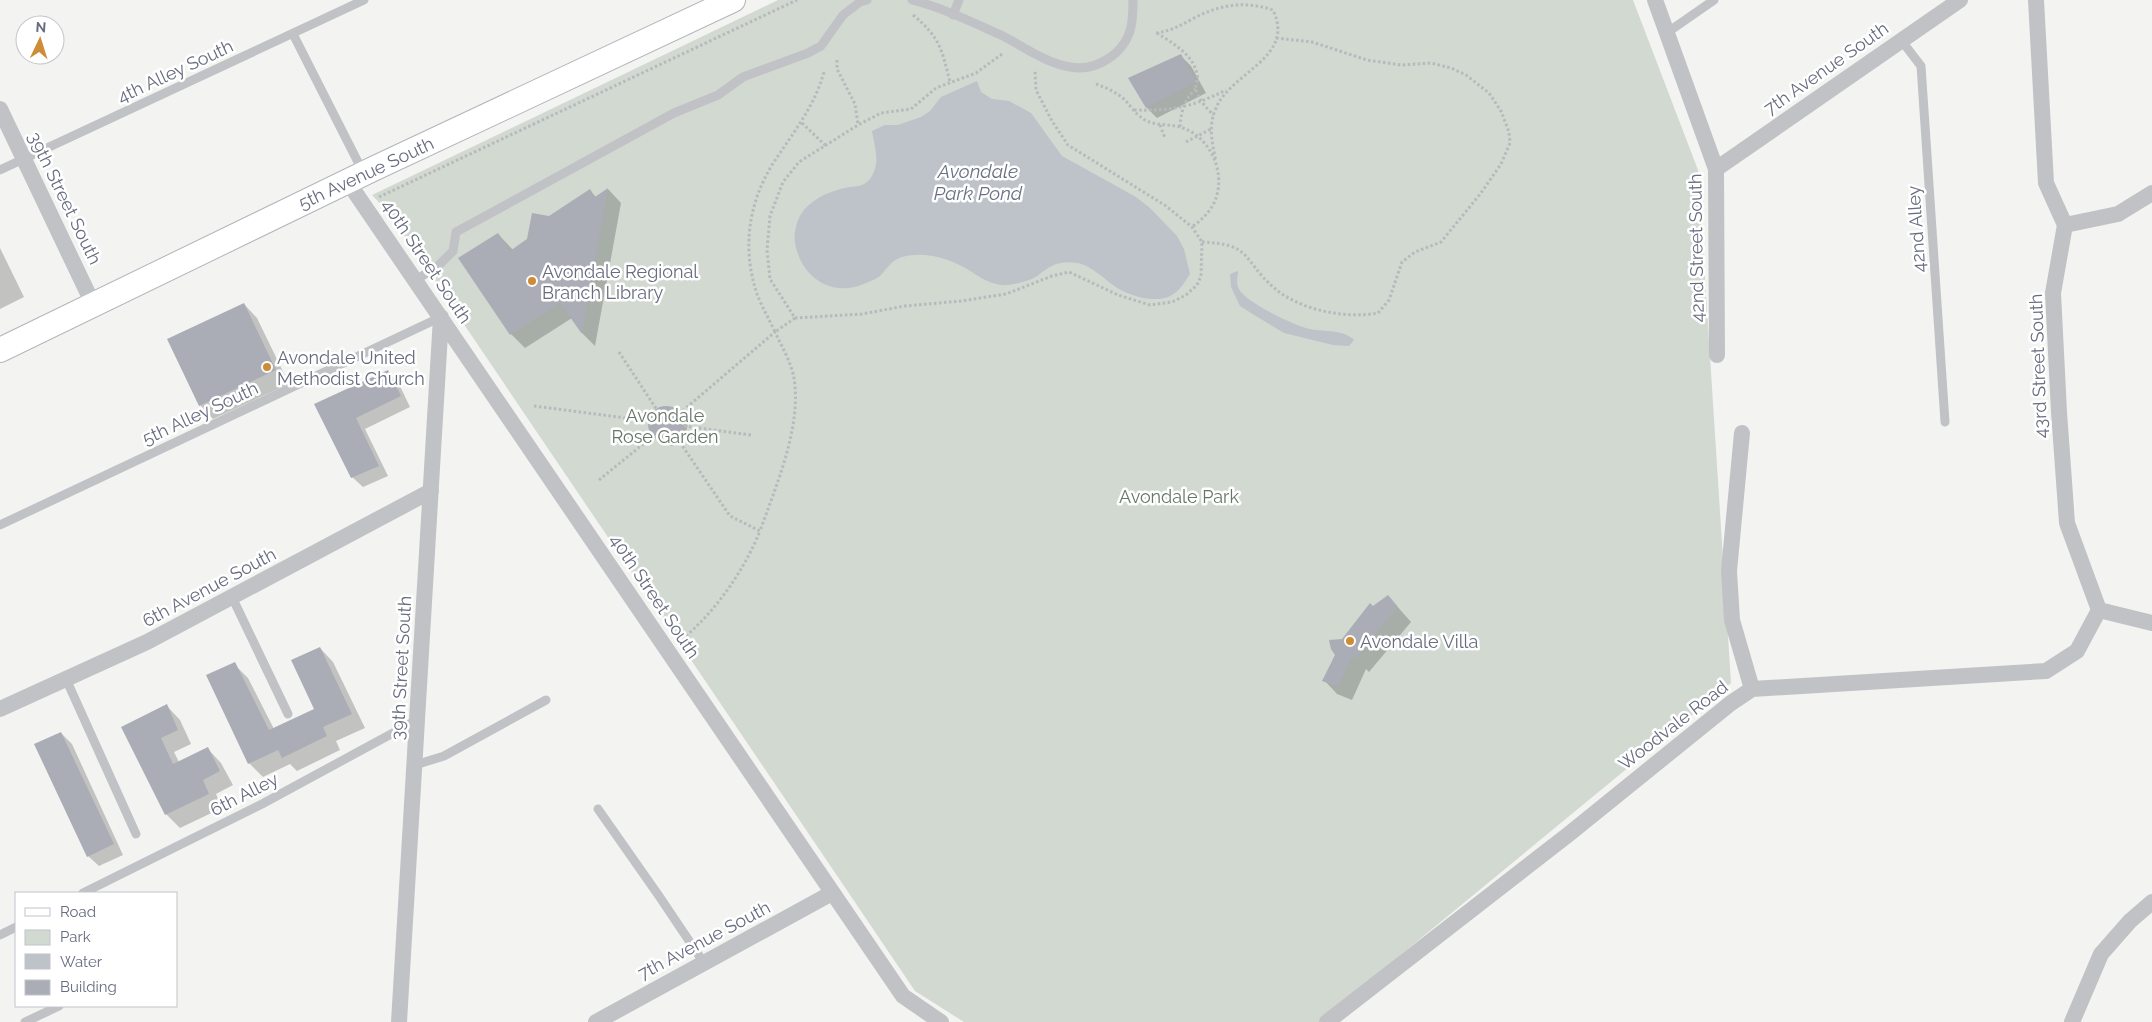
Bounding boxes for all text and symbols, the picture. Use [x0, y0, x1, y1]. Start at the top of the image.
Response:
north arrow [15, 15, 65, 65]
street label: 7th Avenue South [1760, 17, 1892, 119]
text: N [35, 19, 47, 35]
street label: 4th Alley South [114, 35, 236, 107]
street label: 39th Street South [24, 128, 106, 268]
street label: 5th Avenue South [295, 132, 437, 214]
water label: Avondale Park Pond [934, 160, 1023, 204]
street label: 42nd Street South [1684, 173, 1708, 323]
street label: 42nd Alley [1902, 185, 1930, 273]
street label: 40th Street South [378, 195, 476, 327]
place label: Avondale Regional Branch Library [542, 261, 698, 303]
marker: Avondale Regional Branch Library [526, 275, 538, 287]
street label: 43rd Street South [2025, 293, 2051, 439]
place label: Avondale United Methodist Church [277, 347, 425, 389]
marker: Avondale United Methodist Church [261, 361, 273, 373]
street label: 5th Alley South [139, 377, 261, 449]
park label: Avondale Rose Garden [611, 405, 719, 447]
park label: Avondale Park [1119, 486, 1239, 507]
street label: 40th Street South [606, 530, 704, 662]
street label: 6th Avenue South [139, 543, 279, 631]
street label: 39th Street South [387, 595, 415, 741]
place label: Avondale Villa [1360, 631, 1478, 652]
marker: Avondale Villa [1344, 635, 1356, 647]
street label: Woodvale Road [1614, 676, 1732, 774]
street label: 6th Alley [207, 768, 282, 820]
legend [15, 892, 178, 1007]
street label: 7th Avenue South [634, 896, 774, 984]
text: Road [60, 903, 96, 921]
text: Park [60, 928, 91, 946]
text: Water [60, 953, 103, 971]
text: Building [60, 978, 117, 996]

